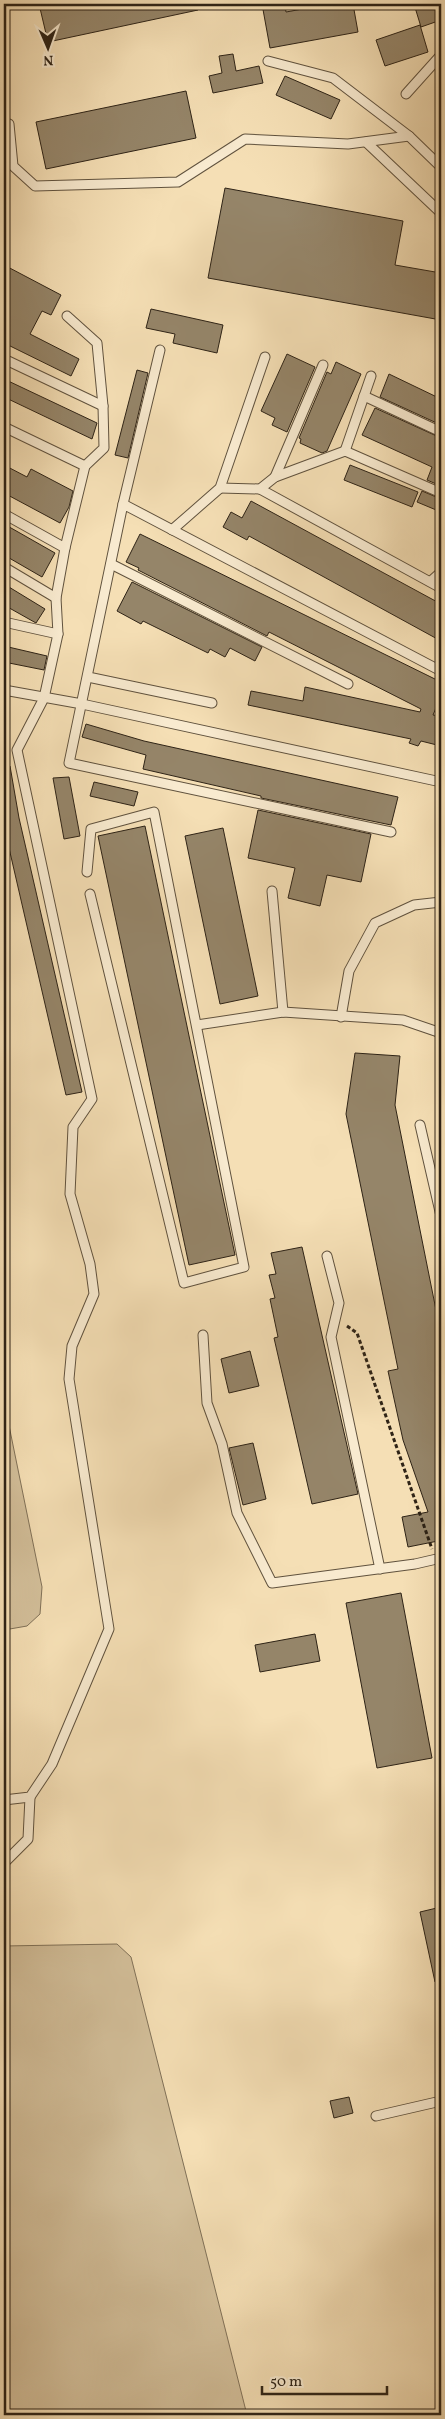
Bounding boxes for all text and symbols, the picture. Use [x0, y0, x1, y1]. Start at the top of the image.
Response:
north arrow [22, 22, 72, 72]
text: N [43, 50, 54, 69]
scale bar [262, 2364, 388, 2396]
text: 50 m [270, 2372, 302, 2393]

